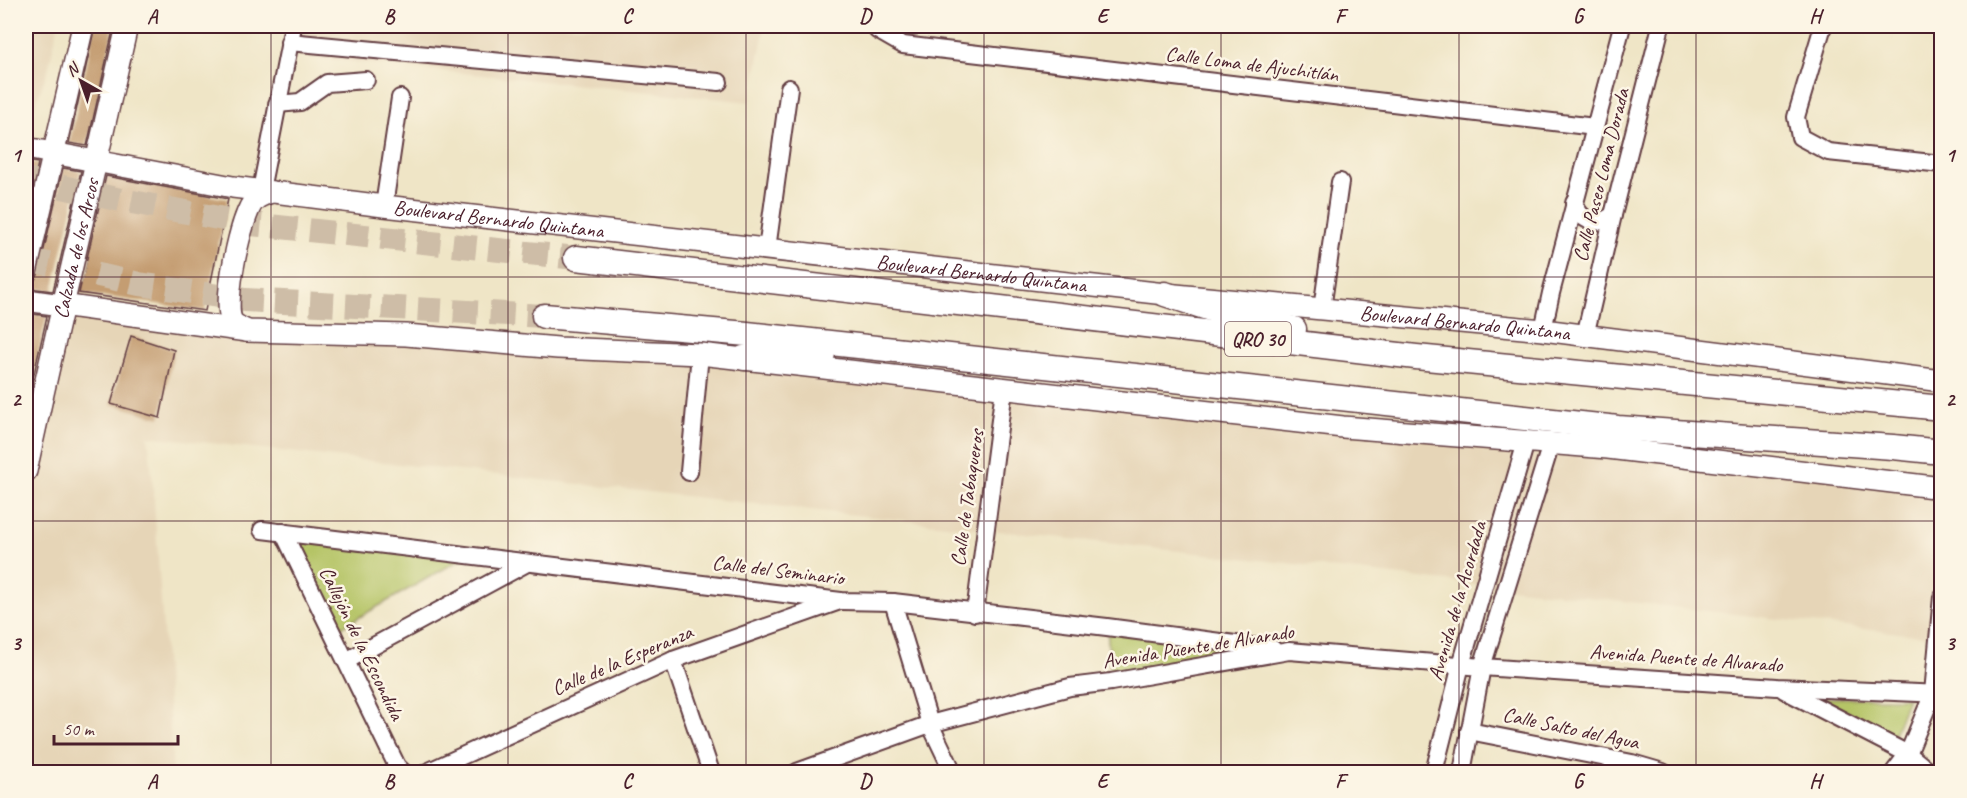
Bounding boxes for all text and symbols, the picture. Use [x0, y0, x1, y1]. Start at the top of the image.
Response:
text: A [147, 4, 159, 29]
text: B [384, 4, 396, 29]
text: C [622, 4, 634, 29]
text: D [859, 4, 873, 29]
text: E [1097, 4, 1111, 29]
text: F [1335, 4, 1349, 29]
text: G [1573, 4, 1586, 29]
text: H [1809, 4, 1824, 29]
street label: Calle Loma de Ajuchitlán [1164, 41, 1340, 88]
north arrow [51, 51, 111, 111]
text: N [62, 57, 85, 81]
street label: Calle Paseo Loma Dorada [1567, 84, 1636, 264]
text: 1 [12, 143, 23, 168]
text: 1 [1946, 143, 1957, 168]
street label: Calzada de los Arcos [47, 174, 105, 321]
street label: Boulevard Bernardo Quintana [392, 194, 606, 244]
street label: Boulevard Bernardo Quintana [875, 249, 1089, 298]
street label: Boulevard Bernardo Quintana [1359, 300, 1573, 347]
road number: QRO 30 [1225, 322, 1291, 356]
text: 2 [12, 387, 23, 412]
text: 2 [1946, 387, 1957, 412]
street label: Calle de Tabaqueros [945, 426, 990, 568]
street label: Avenida de la Acordada [1422, 517, 1493, 684]
street label: Calle del Seminario [711, 549, 848, 591]
street label: Callejón de la Escondida [314, 562, 411, 726]
street label: Calle de la Esperanza [548, 618, 698, 701]
street label: Avenida Puente de Alvarado [1101, 618, 1297, 674]
text: 3 [12, 631, 23, 656]
text: 3 [1946, 631, 1957, 656]
street label: Avenida Puente de Alvarado [1589, 638, 1785, 678]
street label: Calle Salto del Agua [1501, 701, 1643, 755]
scale bar [54, 708, 178, 746]
text: 50 m [63, 718, 96, 740]
text: A [147, 769, 159, 794]
text: B [384, 769, 396, 794]
text: C [622, 769, 634, 794]
text: D [859, 769, 873, 794]
text: E [1097, 769, 1111, 794]
text: F [1335, 769, 1349, 794]
text: G [1573, 769, 1586, 794]
text: H [1809, 769, 1824, 794]

